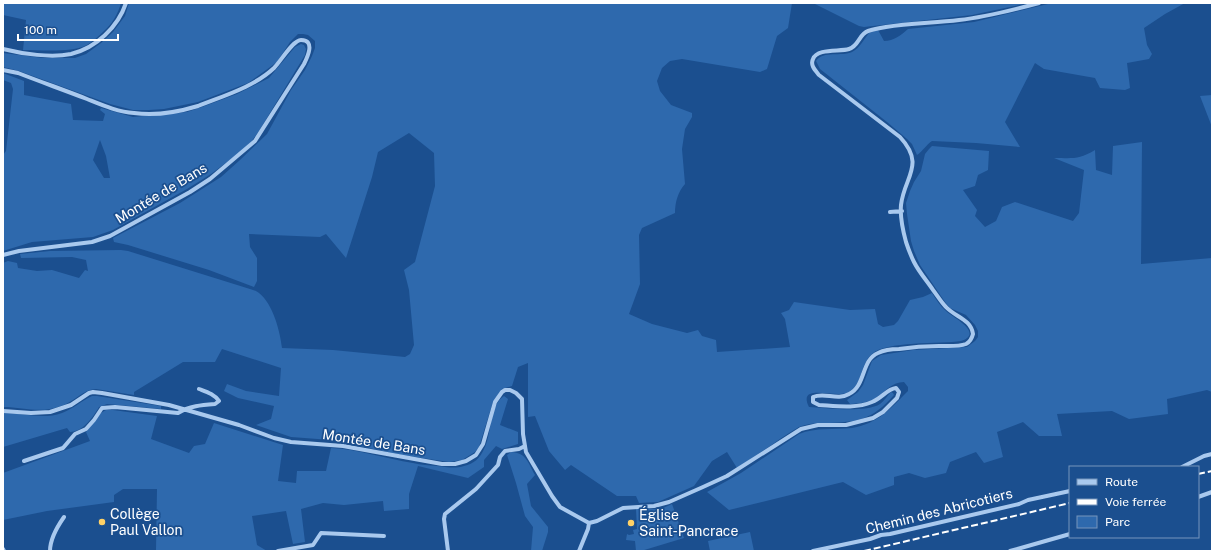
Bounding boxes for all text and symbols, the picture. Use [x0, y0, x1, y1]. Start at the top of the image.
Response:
scale bar [18, 16, 118, 42]
text: 100 m [24, 23, 57, 37]
street label: Montée de Bans [112, 159, 210, 227]
street label: Montée de Bans [321, 426, 427, 458]
legend [1069, 466, 1199, 538]
text: Route [1105, 475, 1138, 489]
street label: Chemin des Abricotiers [864, 485, 1014, 537]
text: Voie ferrée [1105, 495, 1166, 509]
place label: Collège Paul Vallon [110, 506, 183, 538]
place label: Église Saint-Pancrace [639, 506, 738, 539]
text: Parc [1105, 515, 1130, 529]
marker: Collège Paul Vallon [97, 517, 107, 527]
marker: Église Saint-Pancrace [626, 518, 636, 528]

